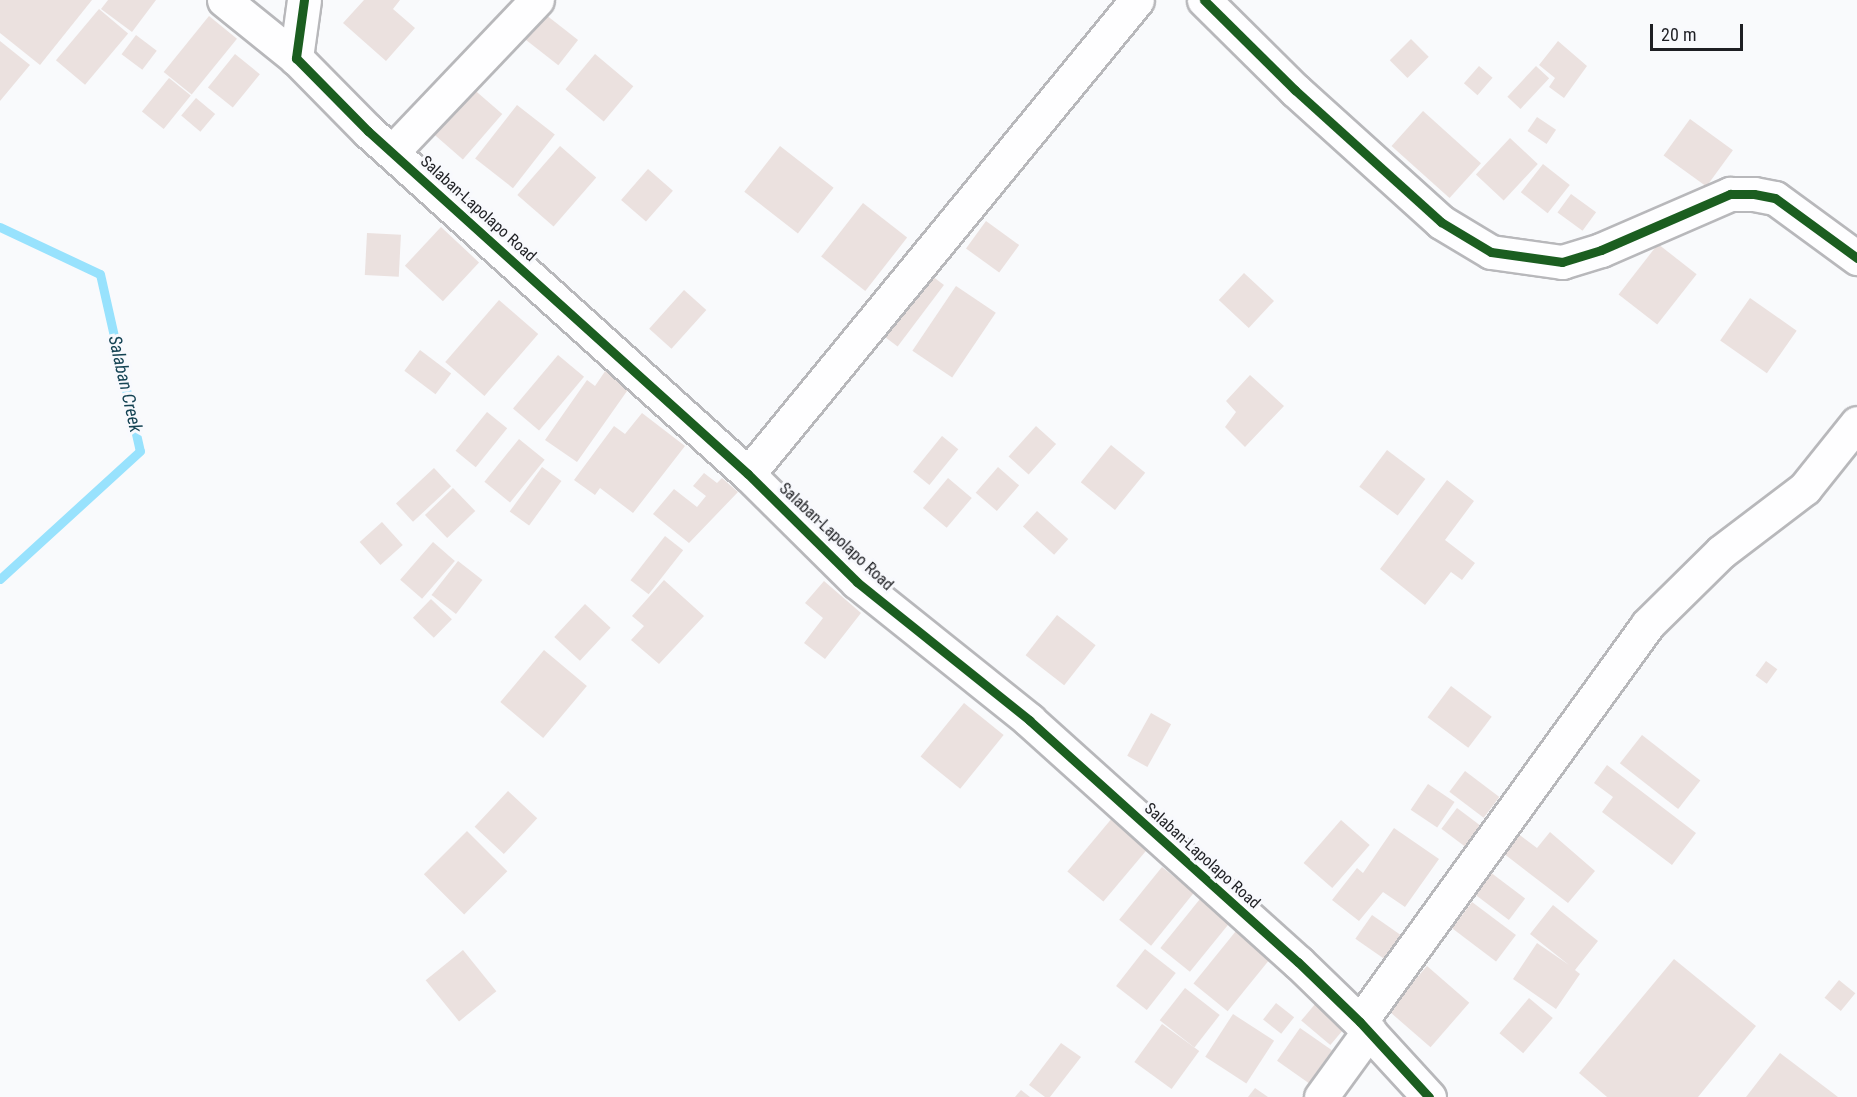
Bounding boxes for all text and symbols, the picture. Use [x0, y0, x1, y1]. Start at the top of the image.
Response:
scale bar [1653, 12, 1746, 50]
text: 20 m [1661, 24, 1696, 45]
street label: Salaban-Lapolapo Road [416, 152, 540, 266]
water label: Salaban Creek [103, 334, 147, 434]
street label: Salaban-Lapolapo Road [775, 479, 897, 595]
street label: Salaban-Lapolapo Road [1140, 799, 1264, 913]

